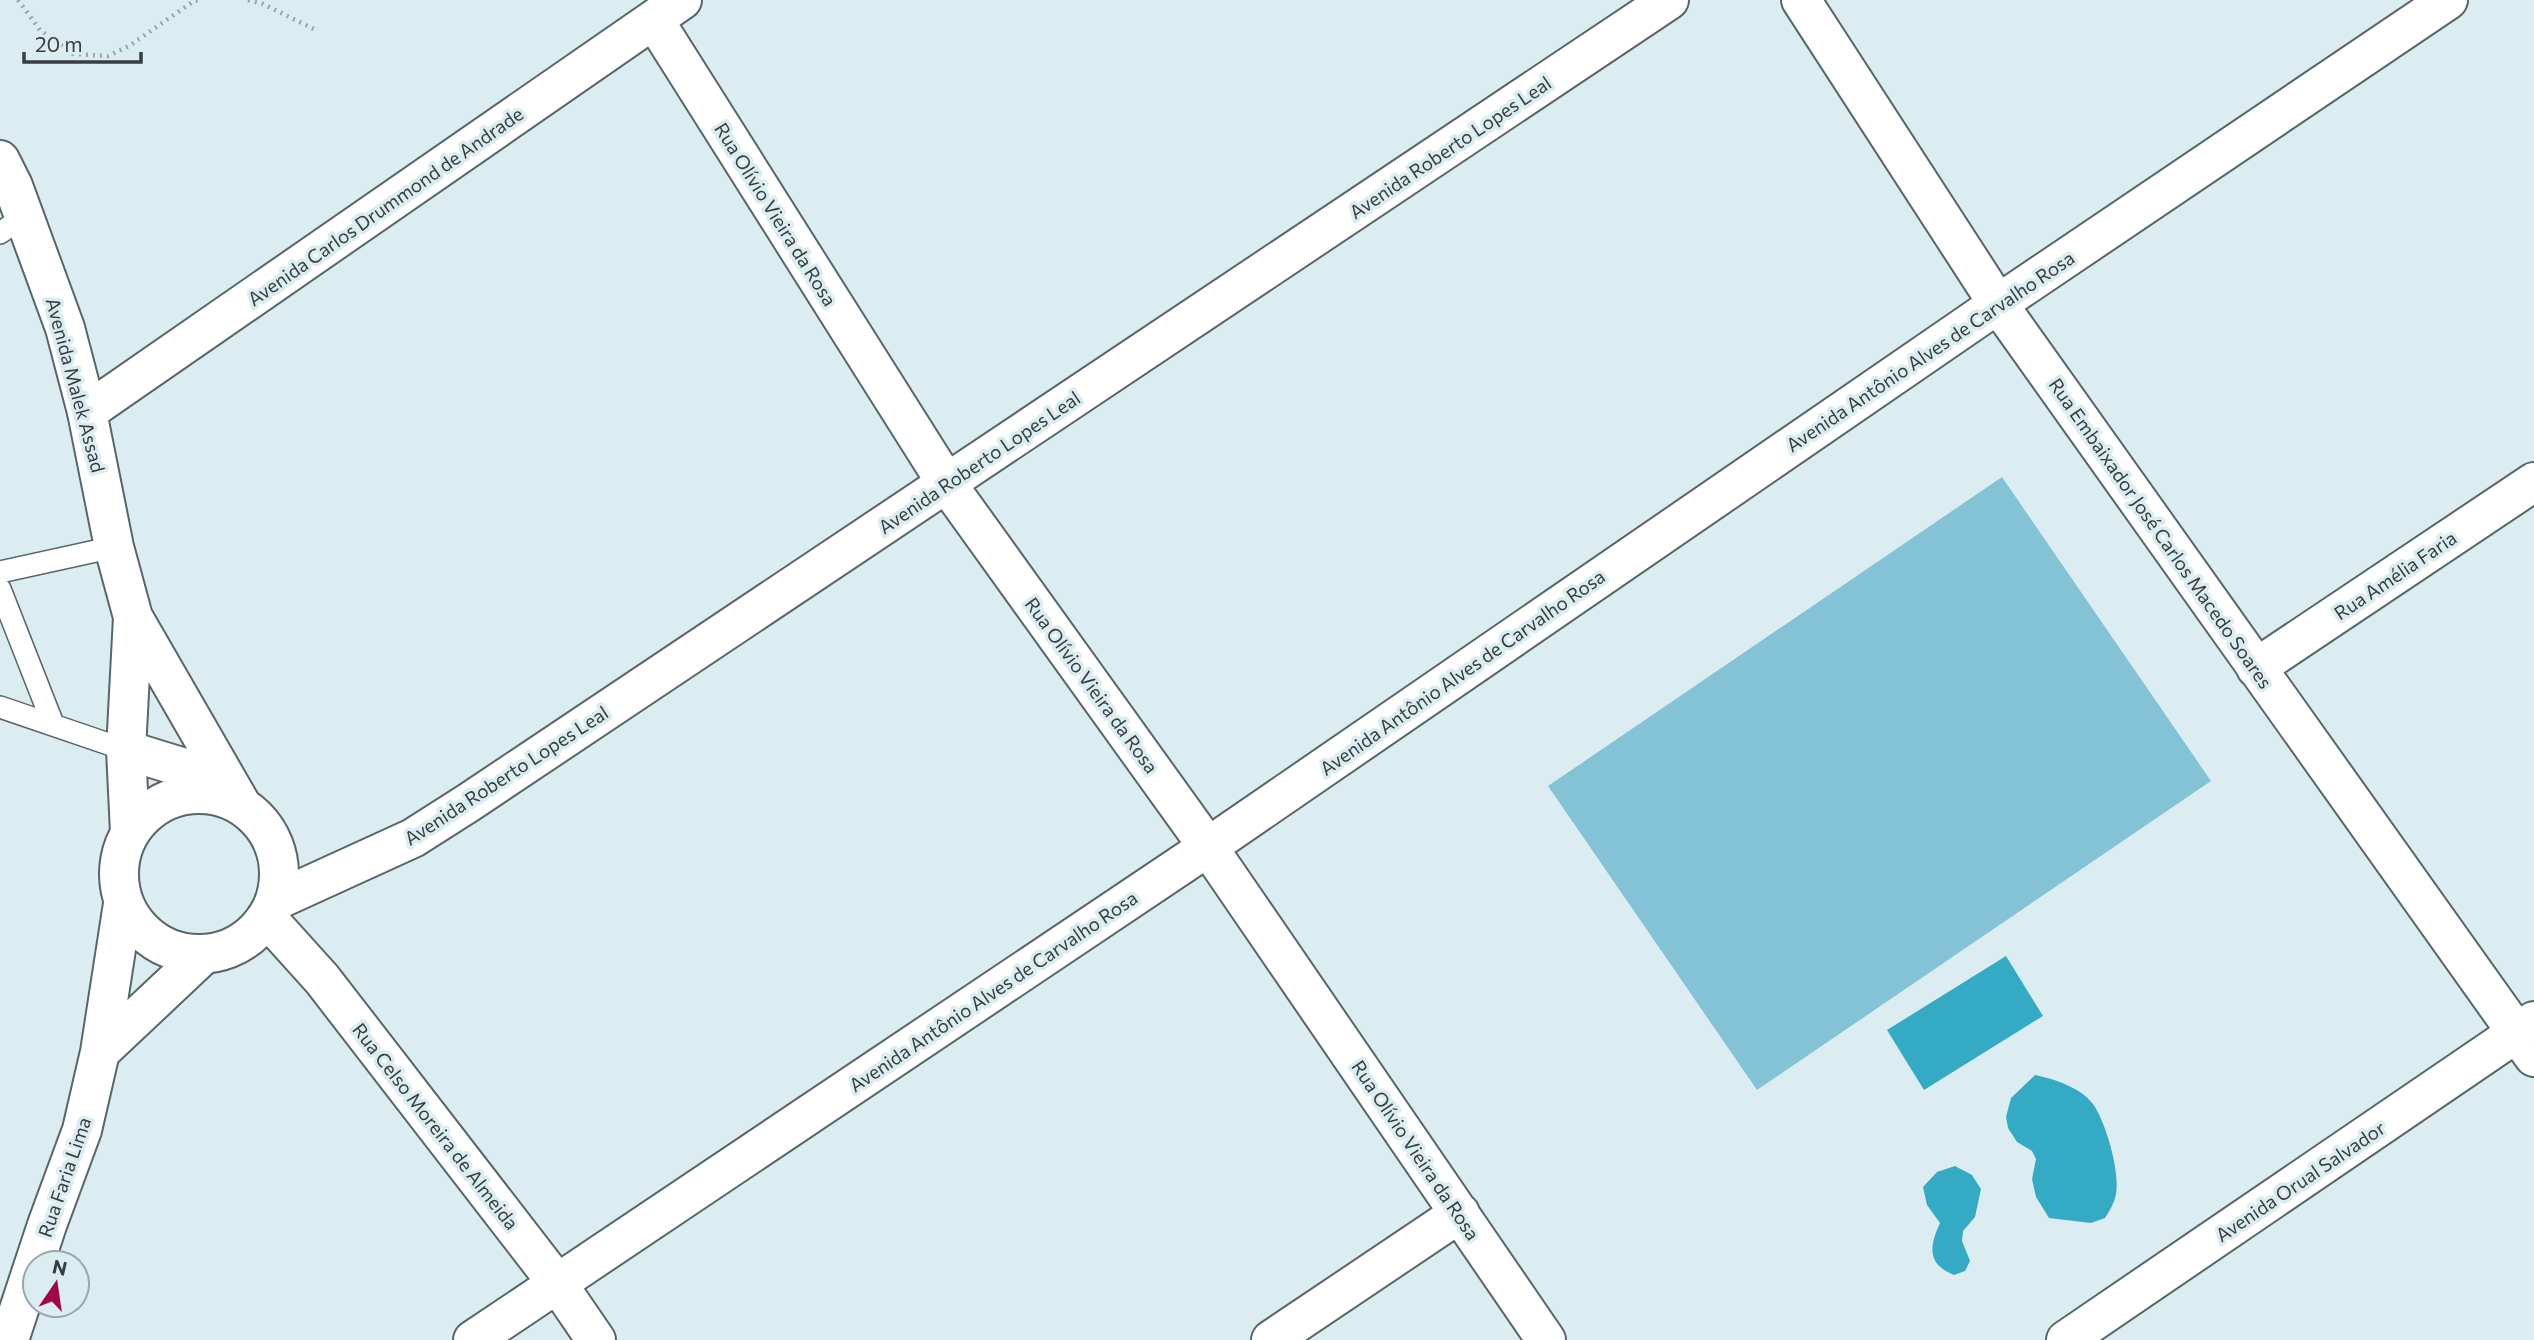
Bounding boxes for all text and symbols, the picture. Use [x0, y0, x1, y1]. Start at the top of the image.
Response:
scale bar [24, 21, 142, 65]
text: 20 m [35, 31, 83, 56]
street label: Avenida Roberto Lopes Leal [1345, 71, 1555, 223]
street label: Avenida Carlos Drummond de Andrade [243, 102, 527, 310]
street label: Rua Olívio Vieira da Rosa [710, 118, 842, 310]
street label: Avenida Antônio Alves de Carvalho Rosa [1781, 246, 2079, 456]
street label: Avenida Malek Assad [42, 295, 110, 475]
street label: Rua Embaixador José Carlos Macedo Soares [2044, 373, 2278, 693]
street label: Avenida Roberto Lopes Leal [874, 386, 1084, 538]
street label: Rua Amélia Faria [2329, 526, 2461, 624]
street label: Avenida Antônio Alves de Carvalho Rosa [1315, 564, 1609, 780]
street label: Rua Olívio Vieira da Rosa [1020, 593, 1164, 777]
street label: Avenida Roberto Lopes Leal [400, 700, 612, 850]
street label: Avenida Antônio Alves de Carvalho Rosa [844, 886, 1142, 1096]
street label: Rua Celso Moreira de Almeida [348, 1018, 524, 1234]
street label: Rua Olívio Vieira da Rosa [1347, 1056, 1485, 1244]
street label: Rua Faria Lima [33, 1114, 95, 1240]
street label: Avenida Orual Salvador [2211, 1115, 2389, 1246]
north arrow [21, 1249, 91, 1319]
text: N [50, 1254, 69, 1280]

